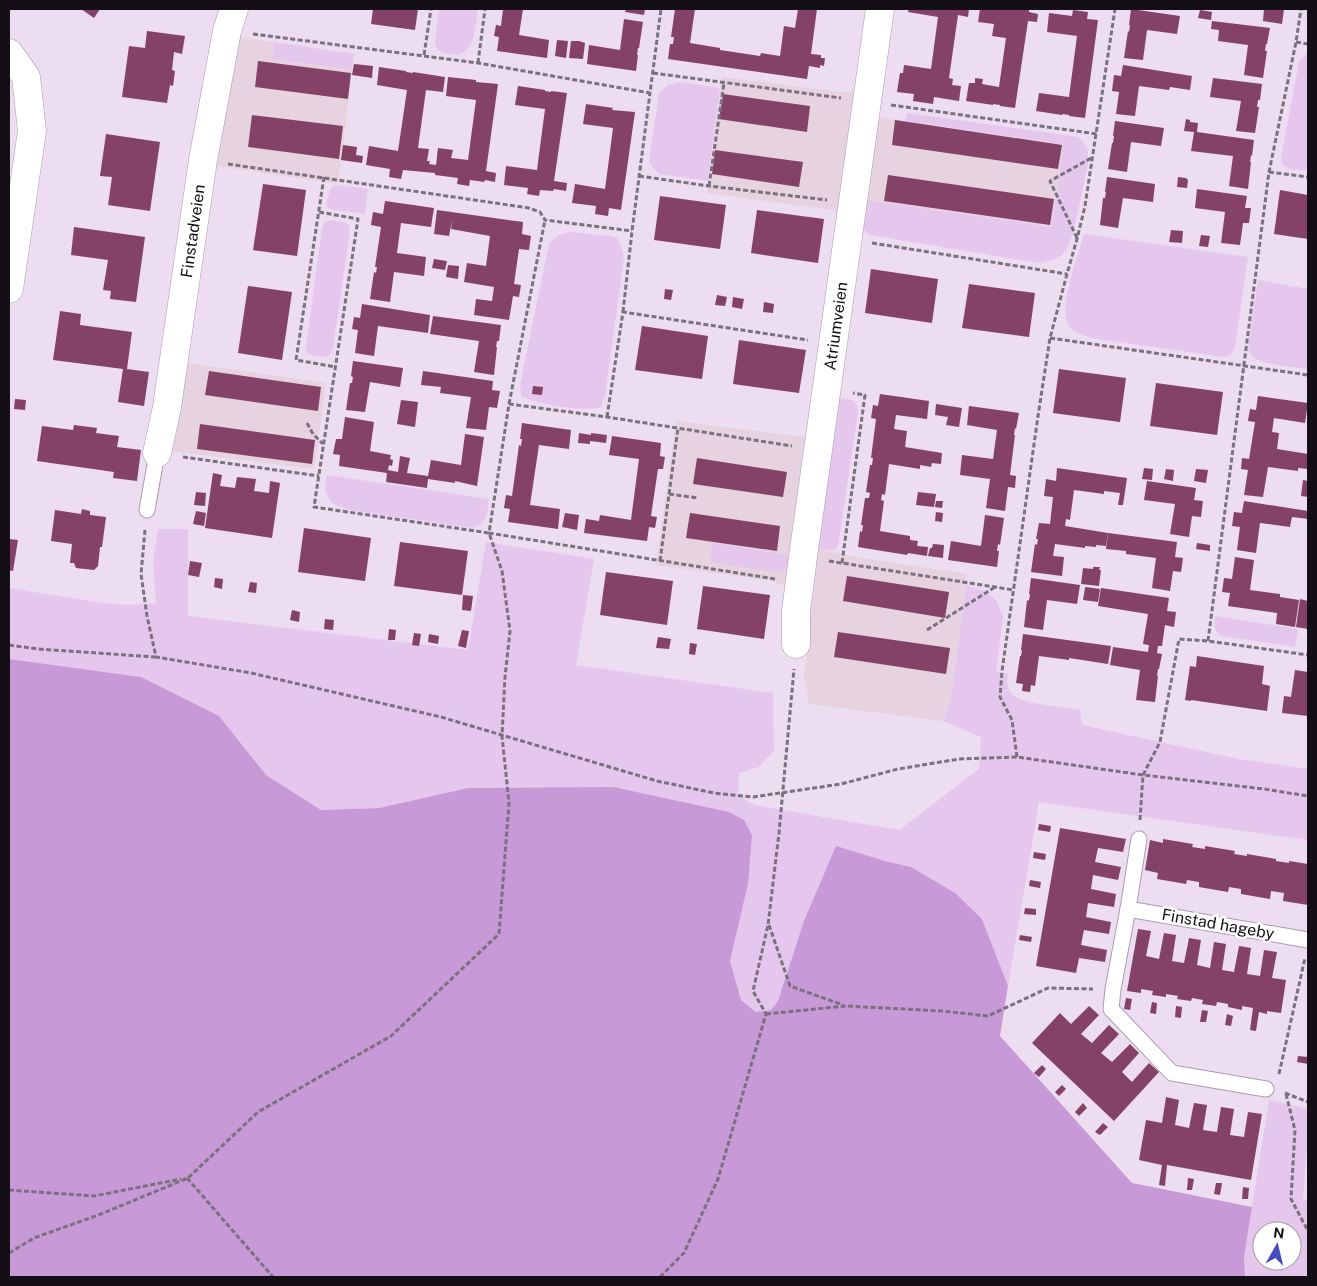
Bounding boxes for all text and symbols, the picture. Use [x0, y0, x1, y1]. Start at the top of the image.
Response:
street label: Finstadveien [177, 183, 209, 279]
street label: Atriumveien [820, 281, 852, 371]
street label: Finstad hageby [1160, 905, 1276, 943]
north arrow [1252, 1221, 1302, 1271]
text: N [1272, 1224, 1285, 1242]

